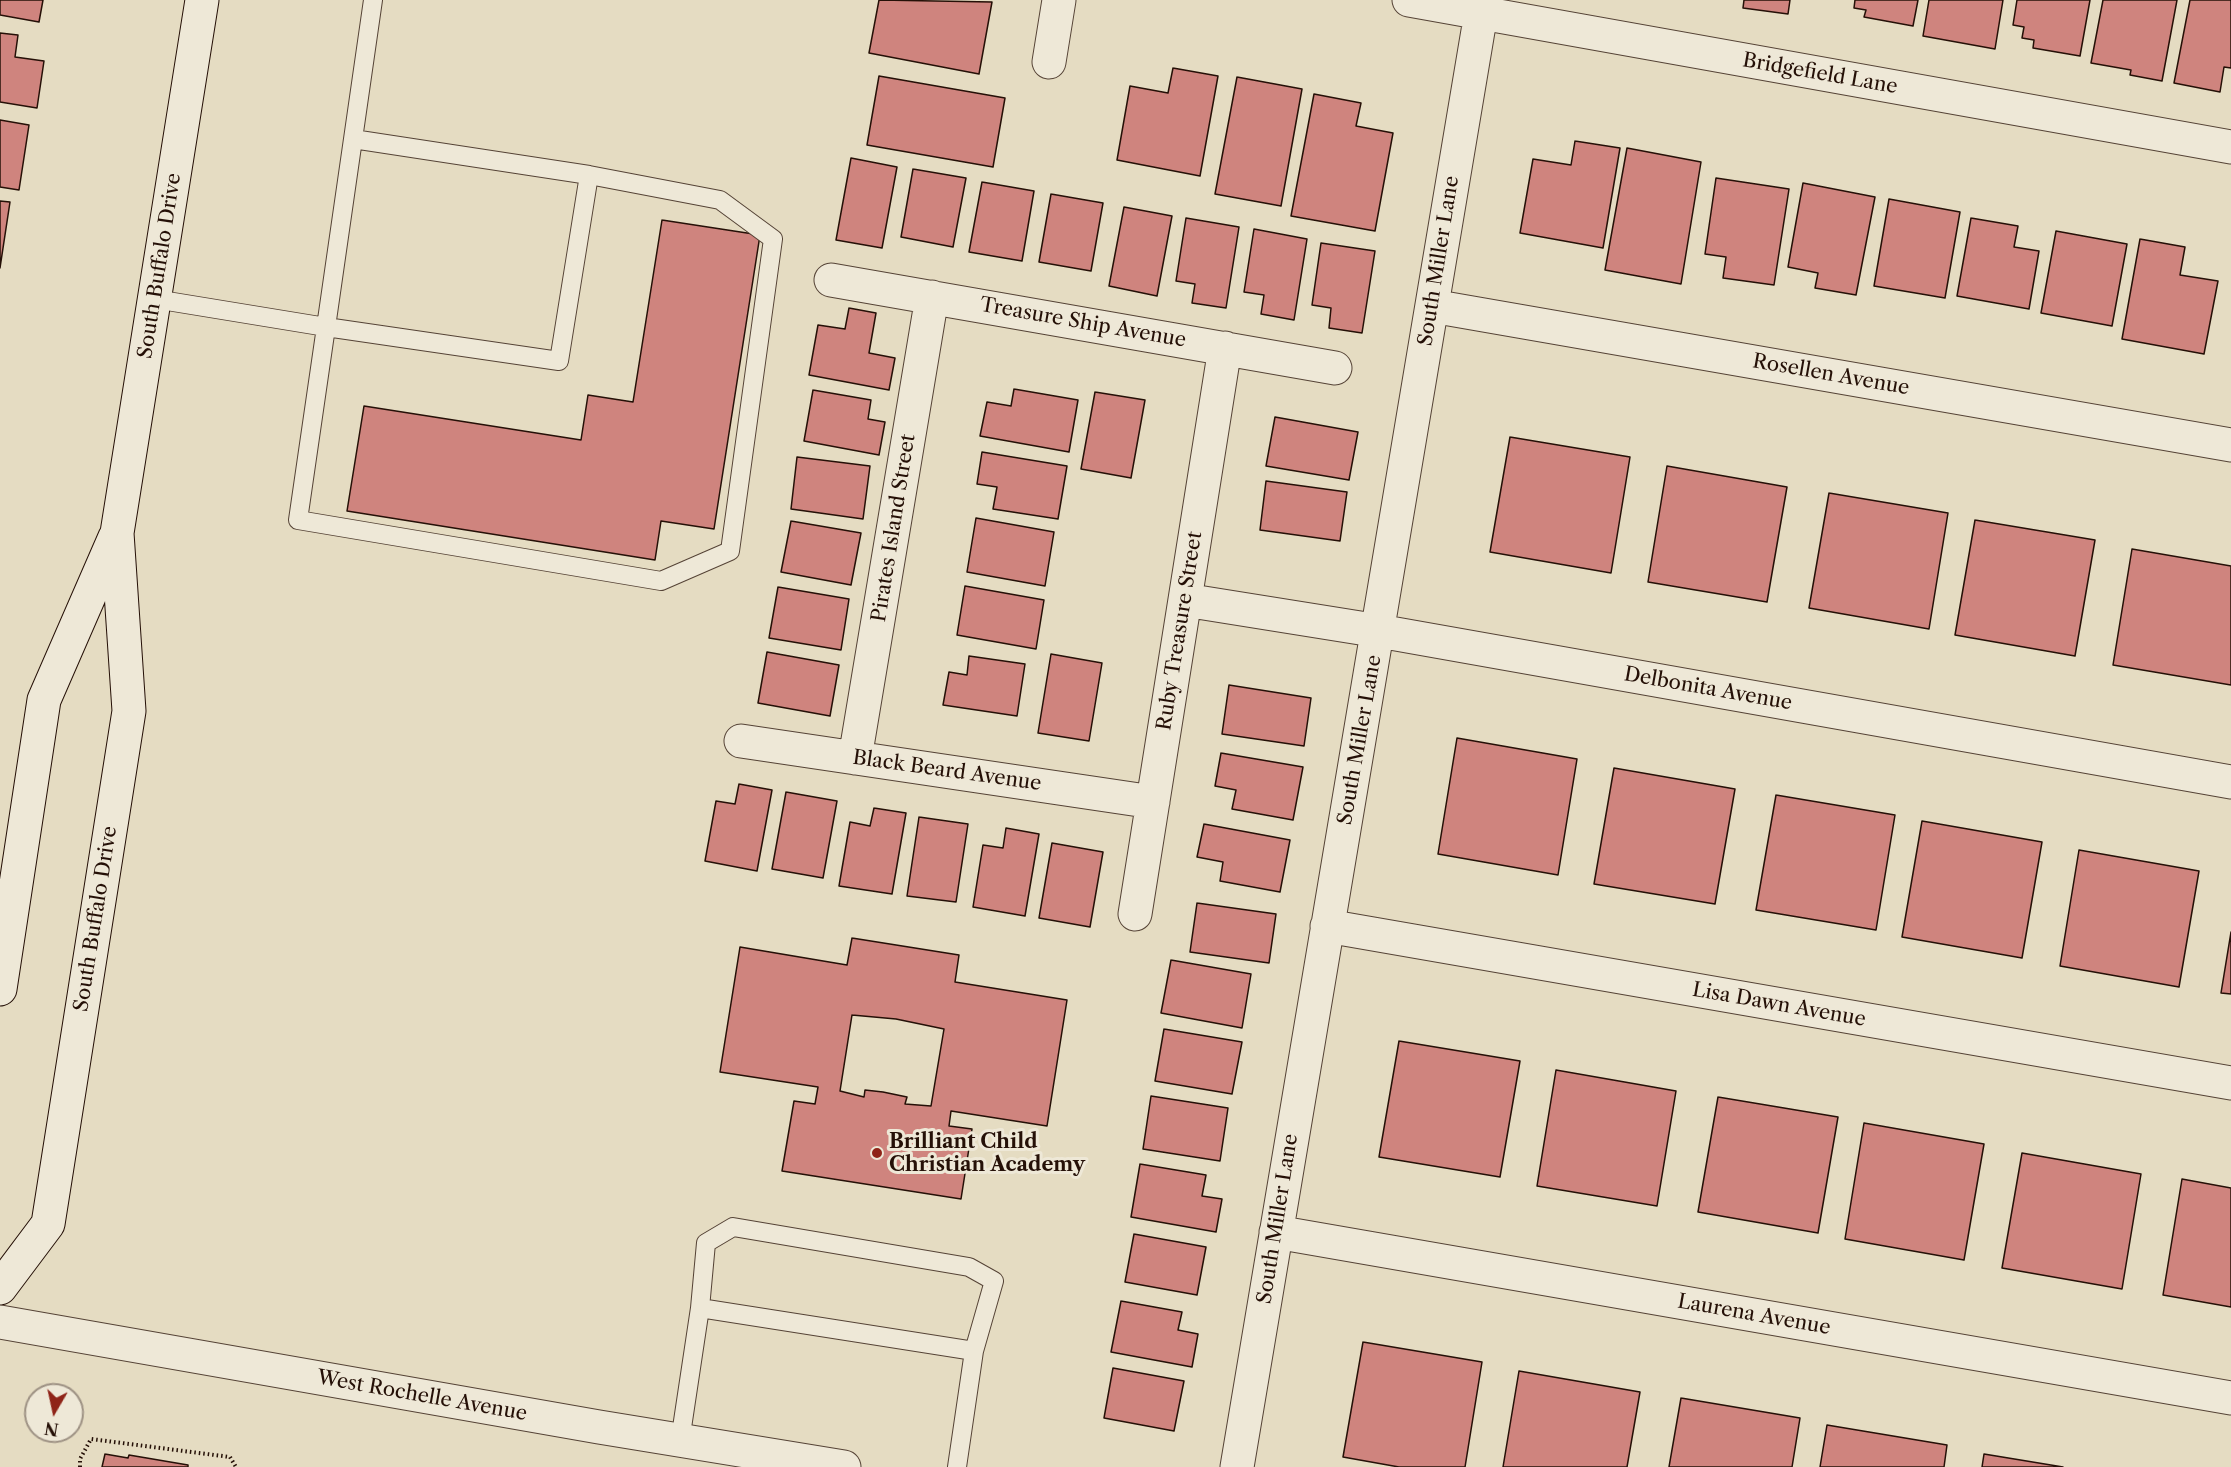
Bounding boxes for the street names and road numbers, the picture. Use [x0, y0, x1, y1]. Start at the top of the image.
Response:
street label: Bridgefield Lane [1741, 49, 1899, 99]
street label: South Buffalo Drive [133, 171, 187, 361]
street label: South Miller Lane [1414, 174, 1464, 348]
street label: Treasure Ship Avenue [978, 293, 1188, 353]
street label: Rosellen Avenue [1751, 349, 1911, 401]
street label: Pirates Island Street [867, 432, 921, 624]
street label: Ruby Treasure Street [1152, 530, 1208, 732]
street label: South Miller Lane [1333, 653, 1387, 827]
street label: Delbonita Avenue [1622, 662, 1794, 716]
street label: Black Beard Avenue [851, 746, 1043, 796]
street label: South Buffalo Drive [69, 824, 123, 1014]
street label: Lisa Dawn Avenue [1691, 978, 1867, 1032]
street label: South Miller Lane [1253, 1132, 1303, 1306]
street label: Laurena Avenue [1676, 1290, 1832, 1340]
street label: West Rochelle Avenue [315, 1366, 529, 1426]

